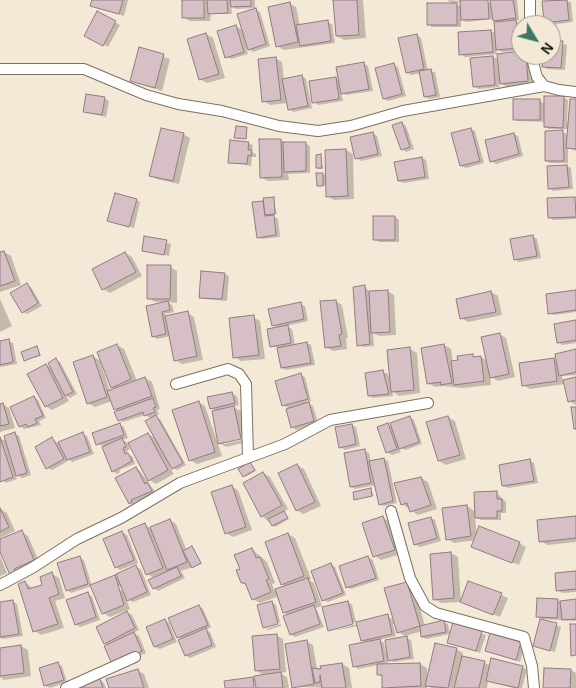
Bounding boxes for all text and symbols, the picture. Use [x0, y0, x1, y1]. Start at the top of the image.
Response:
north arrow [511, 15, 561, 65]
text: N [538, 40, 557, 57]

